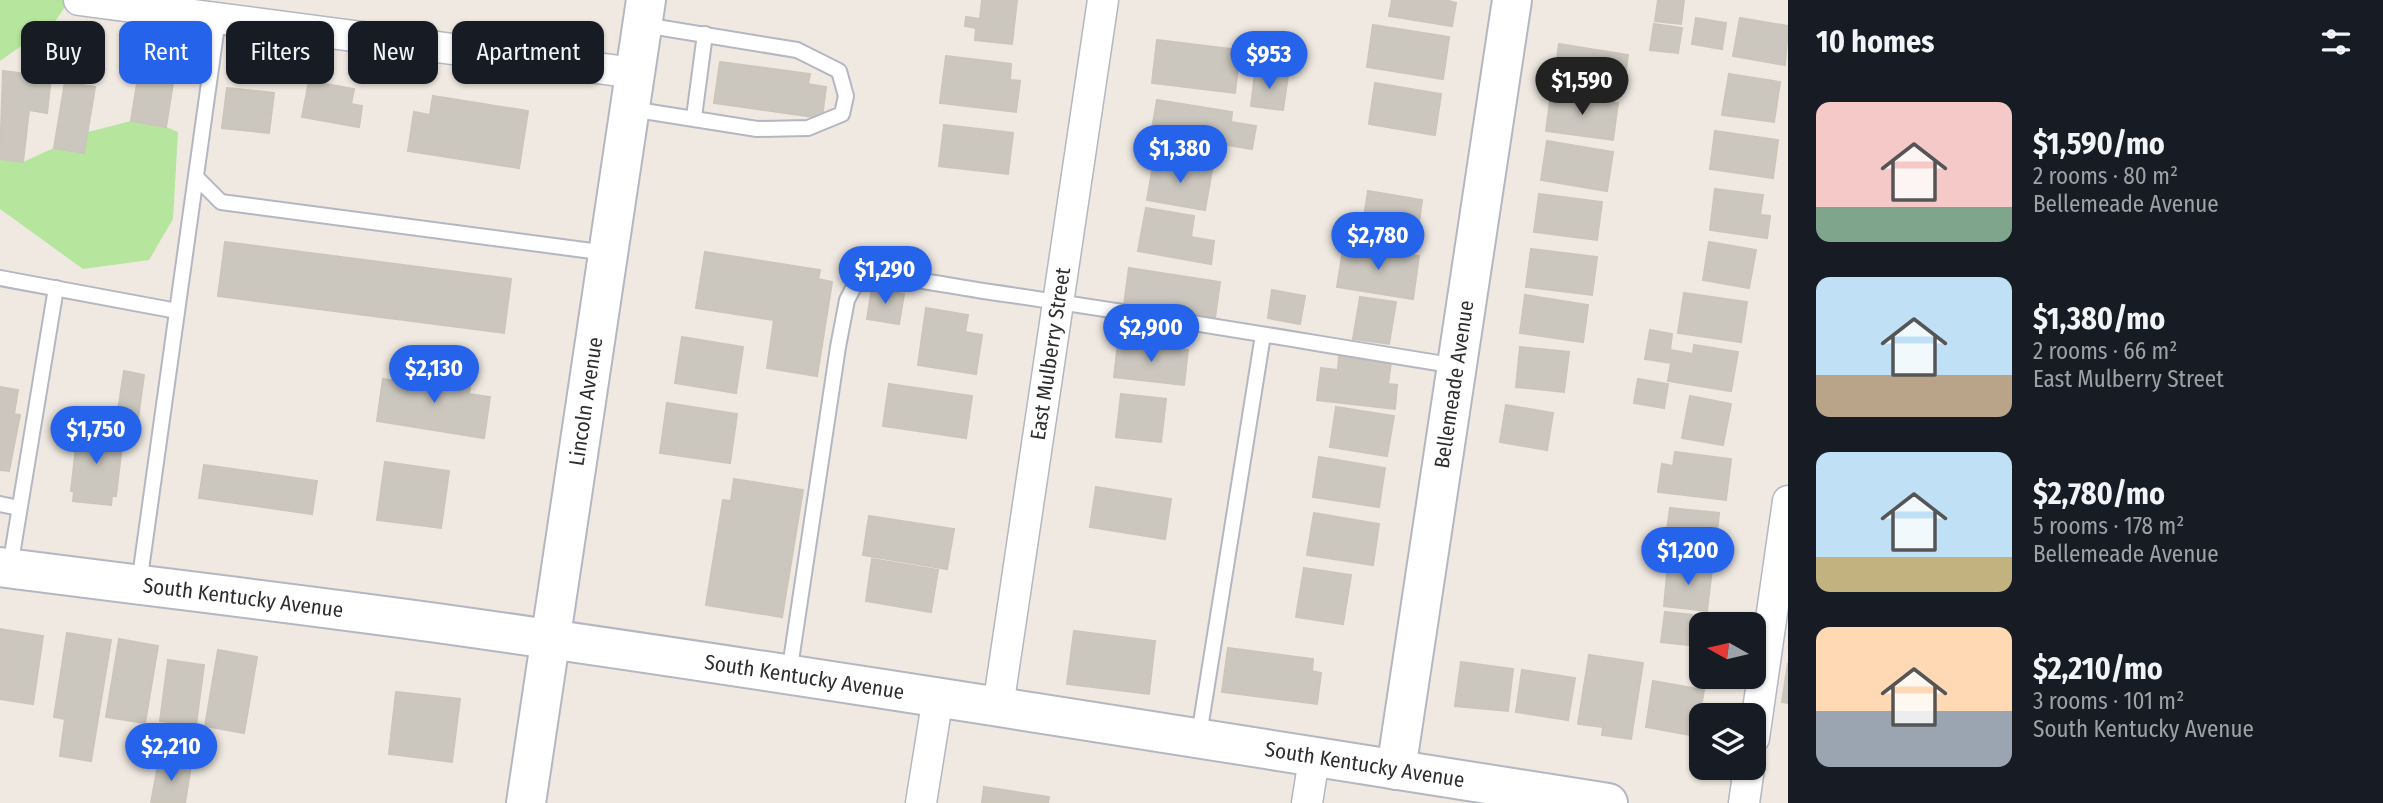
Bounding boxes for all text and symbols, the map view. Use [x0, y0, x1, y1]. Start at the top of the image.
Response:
chip: Buy [21, 21, 105, 84]
chip: Rent [119, 21, 212, 84]
chip: Filters [226, 21, 334, 84]
chip: New [348, 21, 438, 84]
chip: Apartment [452, 21, 604, 84]
icon: filters [2317, 23, 2355, 61]
text: 10 homes [1816, 24, 1934, 60]
pin: $953 [1228, 32, 1310, 91]
text: $953 [1247, 40, 1291, 68]
pin: $1,590 [1525, 58, 1639, 117]
text: $1,590 [1551, 66, 1613, 94]
pin: $1,380 [1123, 125, 1237, 185]
text: $1,590/mo [2033, 126, 2165, 162]
icon: home [1872, 130, 1956, 214]
text: $1,380 [1149, 134, 1211, 162]
text: 2 rooms · 80 m² [2033, 162, 2178, 190]
text: Bellemeade Avenue [2033, 190, 2219, 218]
pin: $2,780 [1321, 212, 1435, 272]
text: $2,780 [1347, 221, 1409, 249]
pin: $1,290 [828, 246, 942, 306]
text: $1,290 [855, 255, 915, 283]
street label: East Mulberry Street [1025, 266, 1076, 442]
street label: Bellemeade Avenue [1429, 299, 1480, 470]
text: $1,380/mo [2033, 301, 2165, 337]
pin: $2,900 [1094, 304, 1208, 364]
icon: home [1872, 305, 1956, 389]
text: $2,900 [1119, 313, 1183, 341]
street label: Lincoln Avenue [564, 335, 608, 468]
text: 2 rooms · 66 m² [2033, 337, 2177, 365]
pin: $2,130 [377, 346, 491, 405]
text: $2,130 [405, 354, 463, 382]
text: East Mulberry Street [2033, 365, 2224, 393]
pin: $1,750 [39, 406, 153, 466]
text: $1,750 [67, 415, 125, 443]
text: $2,780/mo [2033, 476, 2165, 512]
icon: home [1872, 480, 1956, 564]
text: 5 rooms · 178 m² [2033, 512, 2184, 540]
pin: $1,200 [1631, 528, 1745, 587]
text: $1,200 [1657, 536, 1719, 564]
text: Bellemeade Avenue [2033, 540, 2219, 568]
street label: South Kentucky Avenue [141, 572, 345, 623]
north arrow [1689, 612, 1766, 690]
map controls [1689, 612, 1766, 780]
street label: South Kentucky Avenue [703, 649, 906, 705]
text: $2,210/mo [2033, 651, 2163, 687]
icon: home [1872, 655, 1956, 739]
text: 3 rooms · 101 m² [2033, 687, 2184, 715]
button: layers [1689, 703, 1766, 780]
text: South Kentucky Avenue [2033, 715, 2254, 743]
pin: $2,210 [114, 724, 228, 783]
text: $2,210 [141, 732, 201, 760]
street label: South Kentucky Avenue [1263, 736, 1466, 793]

